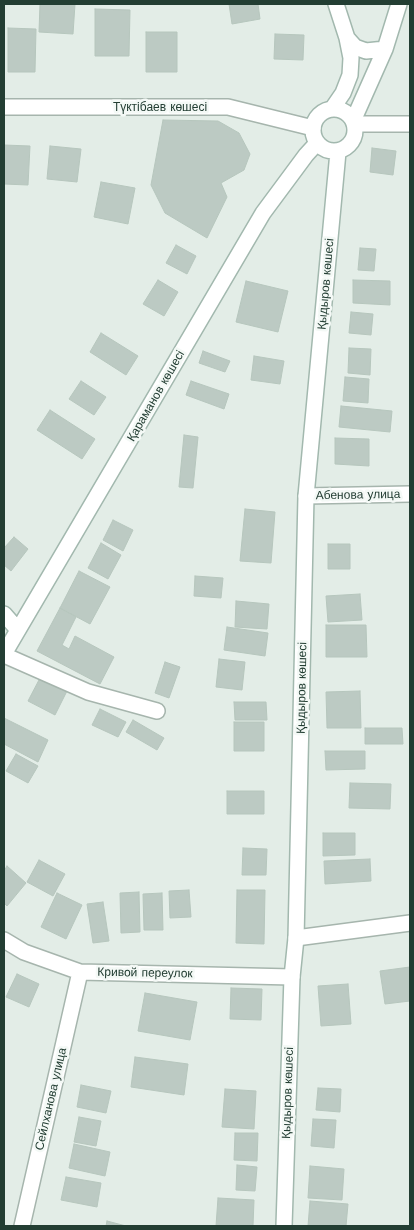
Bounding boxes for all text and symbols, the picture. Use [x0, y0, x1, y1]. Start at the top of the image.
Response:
street label: Түктібаев көшесі [113, 100, 207, 114]
street label: Қыдыров көшесі [315, 238, 337, 330]
street label: Қараманов көшесі [124, 348, 188, 444]
street label: Абенова улица [316, 487, 400, 503]
street label: Қыдыров көшесі [294, 642, 310, 734]
street label: Кривой переулок [97, 965, 193, 981]
street label: Сейлханова улица [32, 1046, 70, 1152]
street label: Қыдыров көшесі [279, 1047, 297, 1139]

